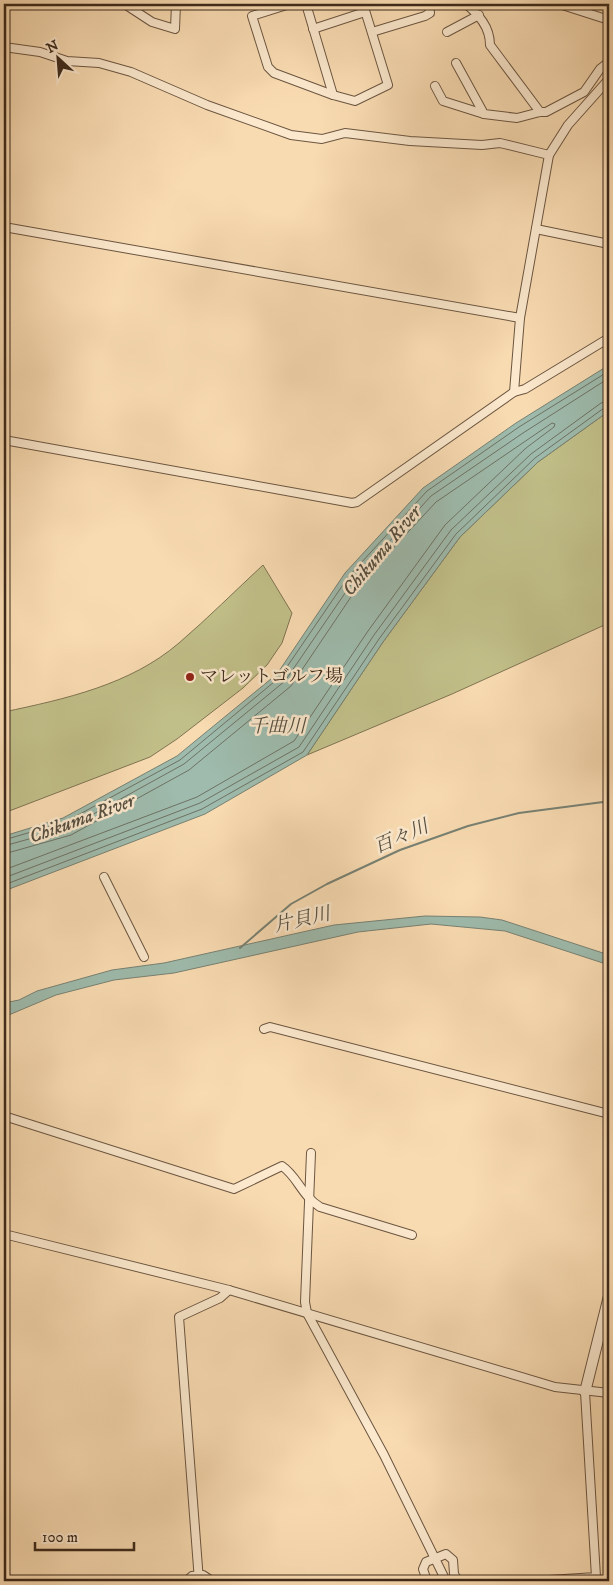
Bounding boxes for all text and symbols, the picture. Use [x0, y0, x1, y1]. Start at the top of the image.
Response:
north arrow [32, 32, 82, 82]
text: N [44, 36, 62, 58]
water label: Chikuma River [338, 499, 428, 601]
place label: マレットゴルフ場 [200, 666, 343, 688]
marker: マレットゴルフ場 [184, 671, 196, 683]
water label: 千曲川 [248, 715, 307, 738]
water label: Chikuma River [26, 788, 140, 849]
water label: 百々川 [370, 814, 434, 859]
water label: 片貝川 [272, 902, 334, 938]
scale bar [35, 1520, 134, 1552]
text: 100 m [42, 1528, 78, 1547]

